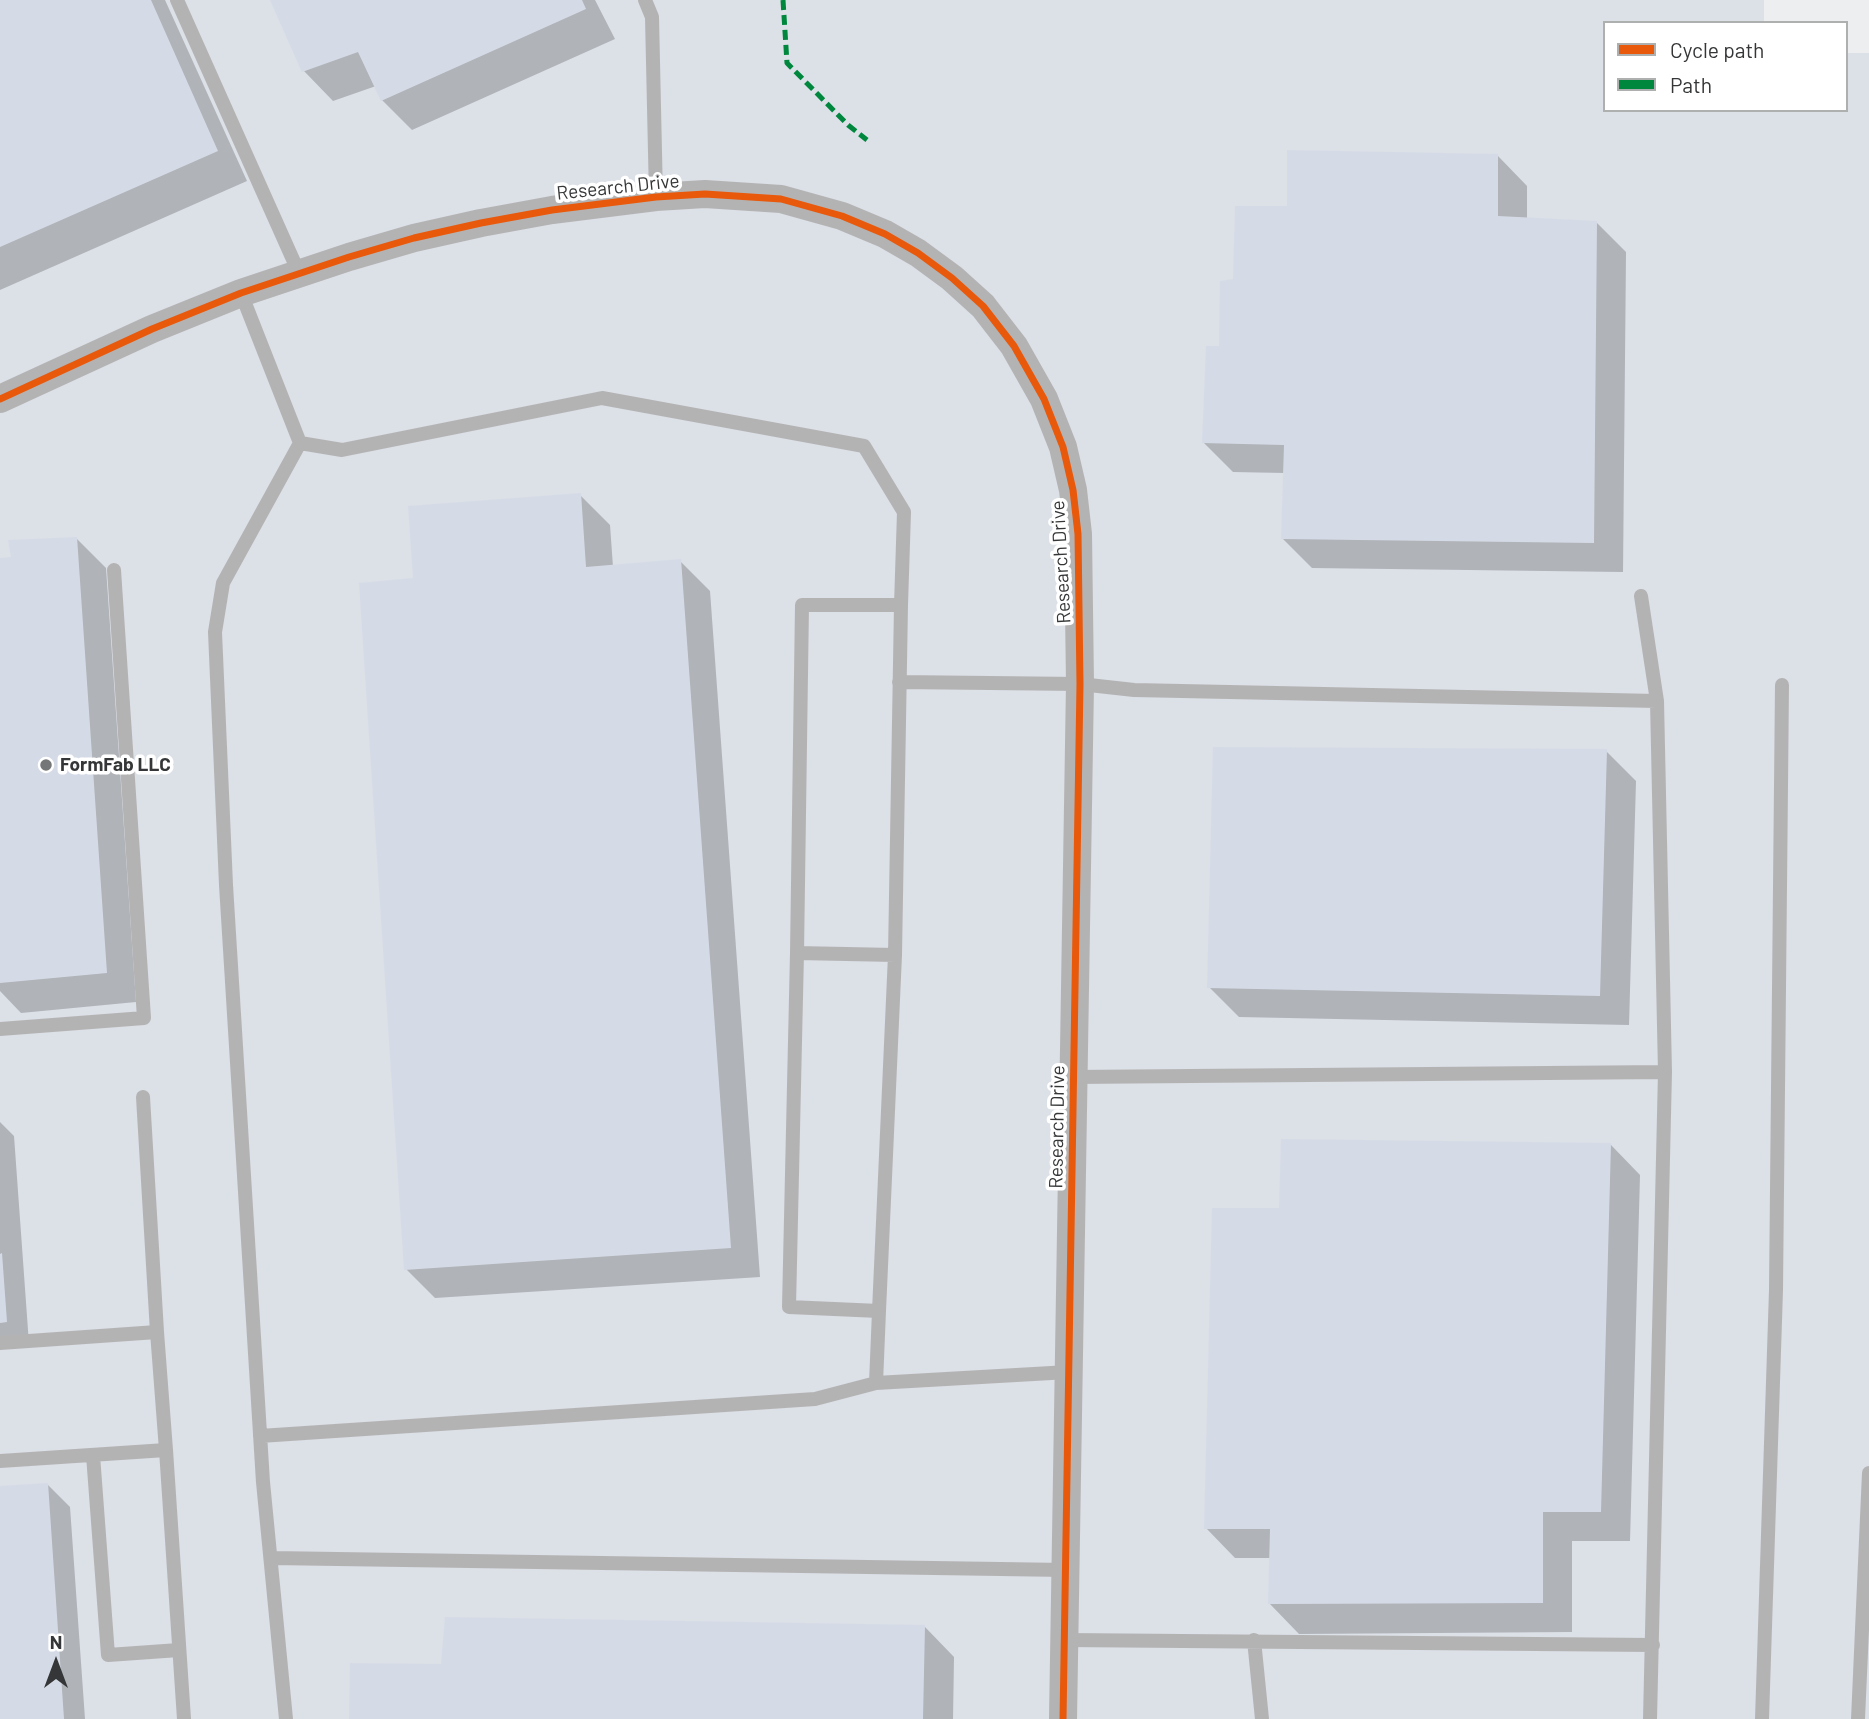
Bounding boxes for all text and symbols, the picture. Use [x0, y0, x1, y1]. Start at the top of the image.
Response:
legend [1603, 21, 1848, 112]
text: Cycle path [1670, 37, 1764, 62]
text: Path [1670, 72, 1712, 97]
street label: Research Drive [555, 169, 681, 205]
street label: Research Drive [1046, 500, 1076, 624]
place label: FormFab LLC [60, 754, 171, 776]
marker: FormFab LLC [38, 757, 54, 773]
street label: Research Drive [1045, 1065, 1069, 1189]
north arrow [21, 1628, 91, 1698]
text: N [50, 1630, 62, 1653]

